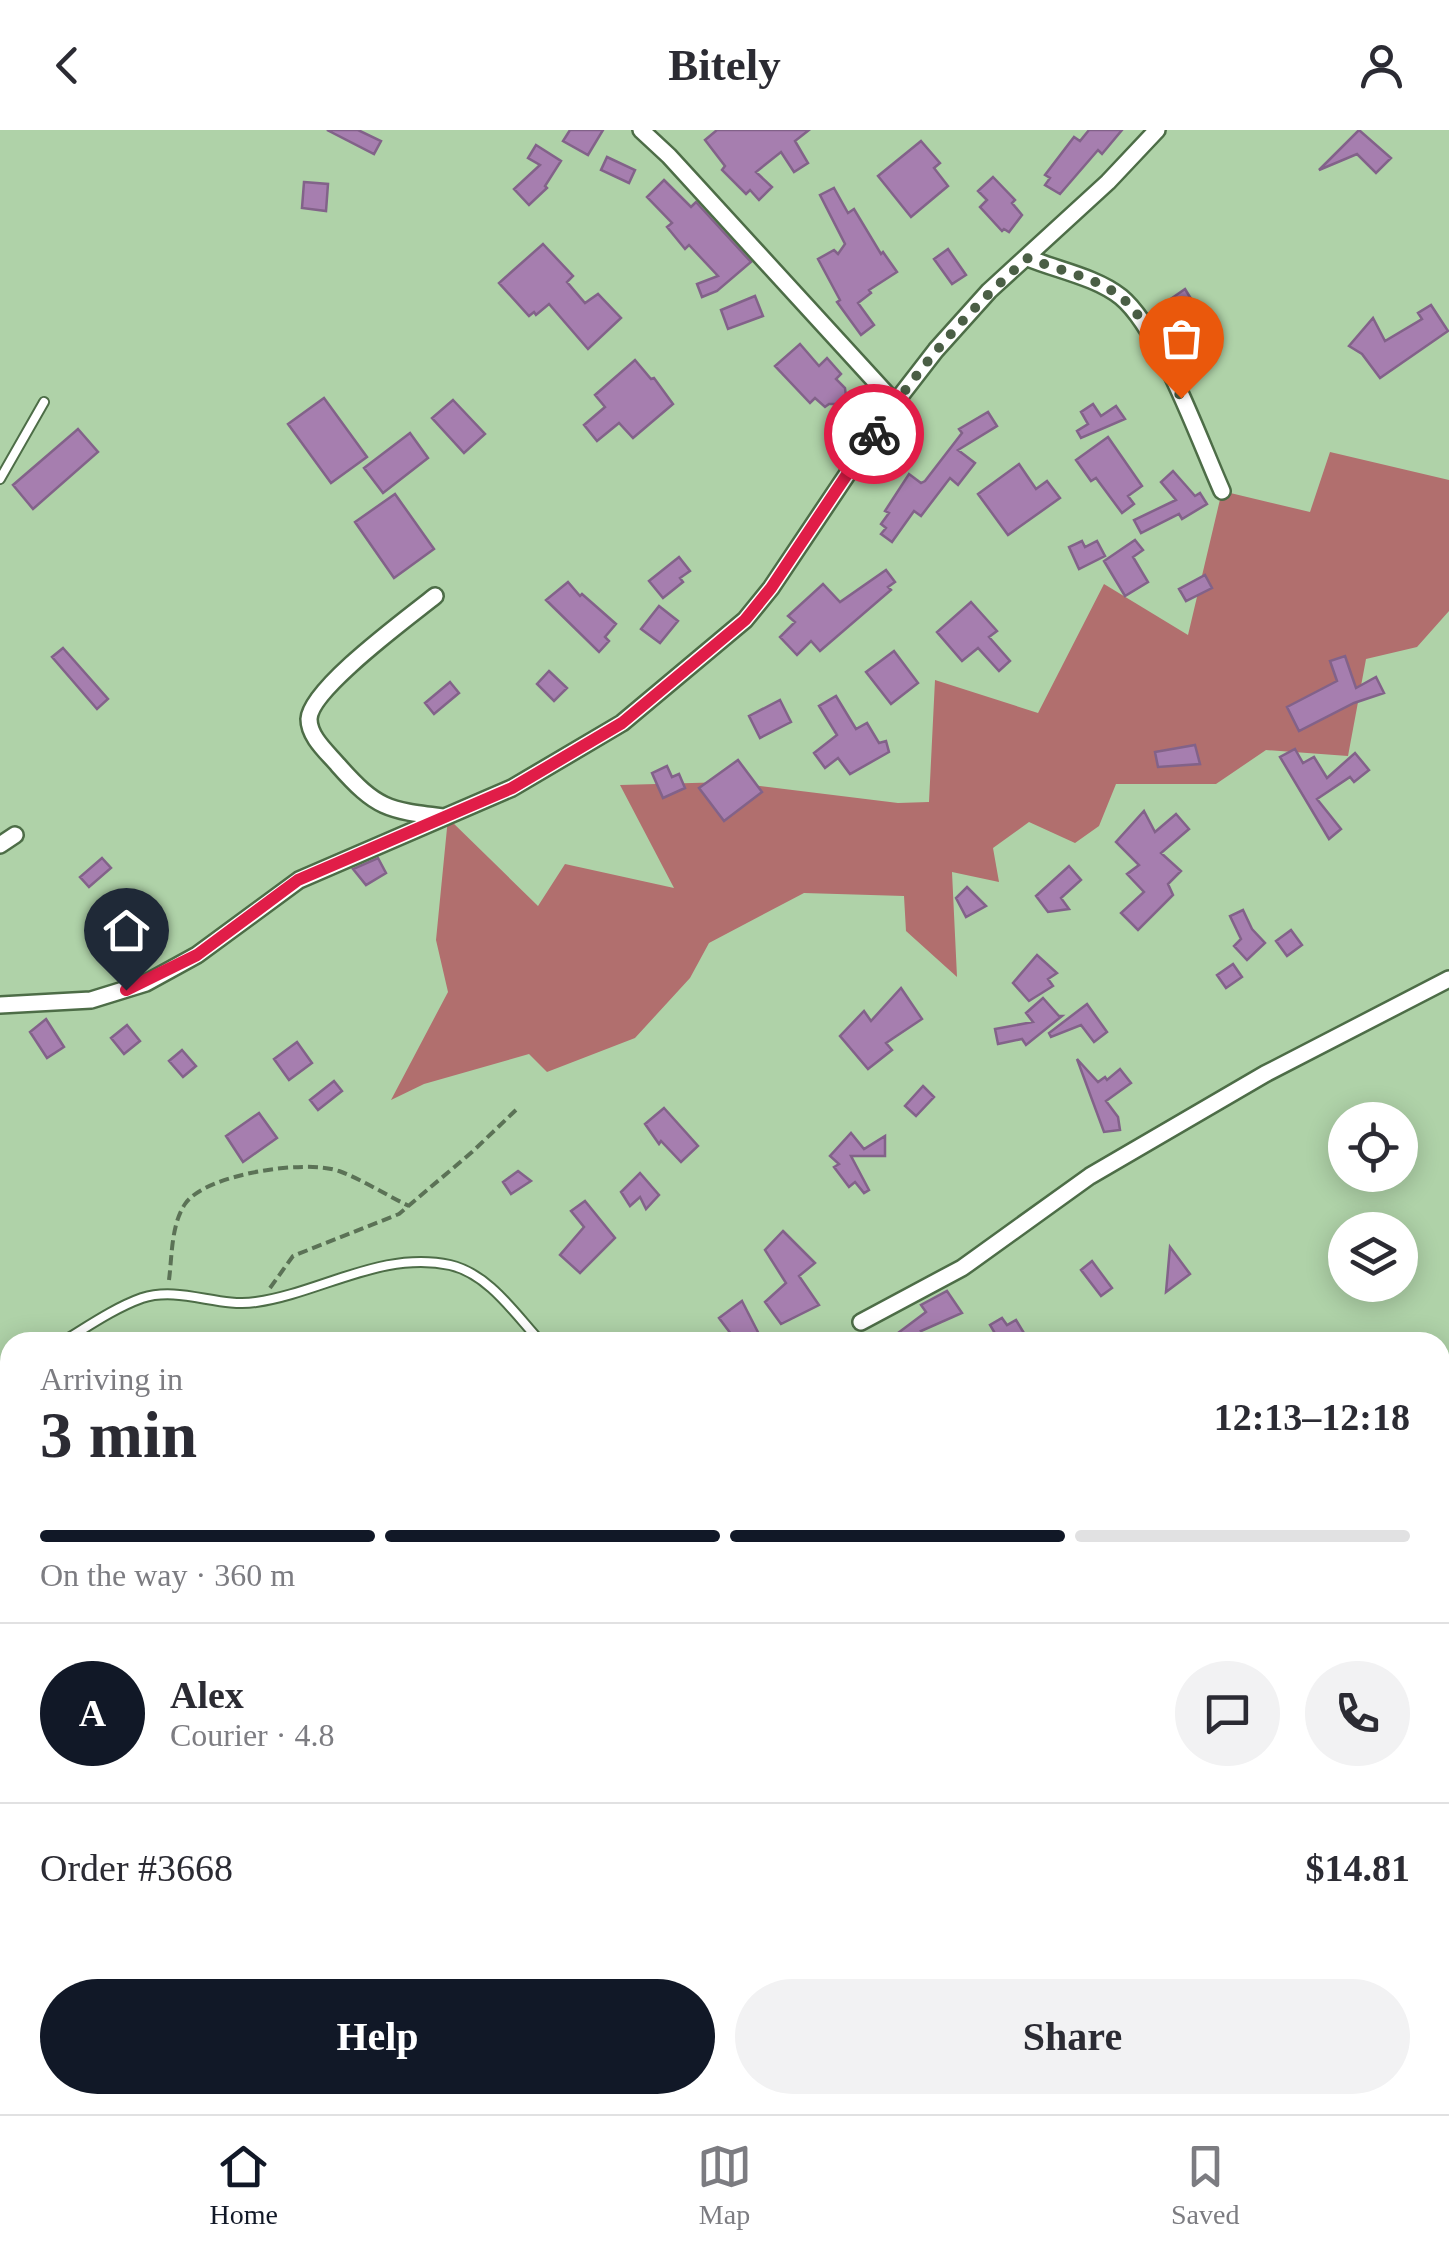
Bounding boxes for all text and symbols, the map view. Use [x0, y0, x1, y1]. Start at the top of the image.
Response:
icon: back [40, 38, 95, 93]
icon: person [1354, 38, 1409, 93]
text: Bitely [668, 40, 781, 90]
pin [1139, 296, 1224, 399]
icon: bag [1154, 311, 1209, 366]
courier [824, 384, 924, 484]
icon: bike [847, 407, 902, 462]
pin [84, 888, 169, 991]
icon: home [99, 903, 154, 958]
map controls [1328, 1102, 1418, 1302]
button: locate [1328, 1102, 1418, 1192]
button: layers [1328, 1212, 1418, 1302]
text: Arriving in [40, 1361, 183, 1397]
text: 12:13–12:18 [1214, 1396, 1410, 1438]
text: 3 min [40, 1399, 197, 1471]
text: On the way · 360 m [40, 1557, 295, 1593]
button: chat [1175, 1661, 1280, 1766]
button: phone [1305, 1661, 1410, 1766]
text: Alex [170, 1674, 244, 1716]
text: A [79, 1692, 106, 1734]
text: Courier · 4.8 [170, 1717, 334, 1753]
text: Order #3668 [40, 1847, 233, 1889]
text: $14.81 [1306, 1847, 1410, 1889]
button: Help [40, 1979, 715, 2094]
button: Share [735, 1979, 1410, 2094]
tab: Home [210, 2139, 278, 2231]
tab: Map [697, 2139, 752, 2231]
tab: Saved [1171, 2139, 1239, 2231]

